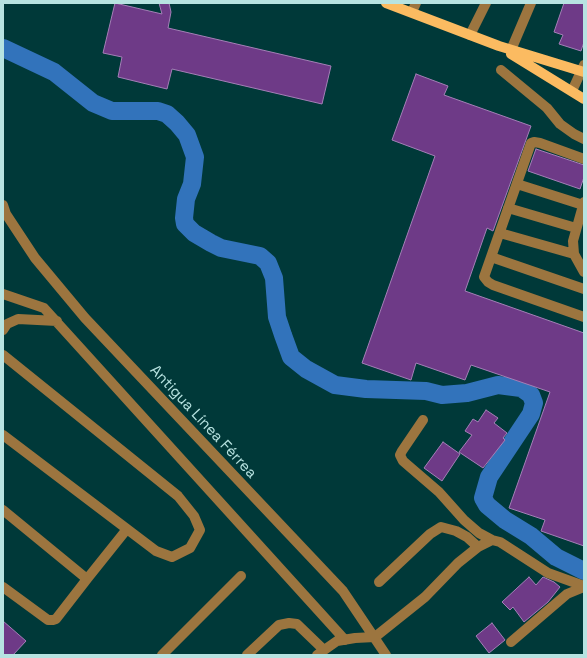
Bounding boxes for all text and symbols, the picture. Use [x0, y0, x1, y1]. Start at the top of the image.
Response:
street label: Antigua Línea Férrea [146, 362, 260, 482]

